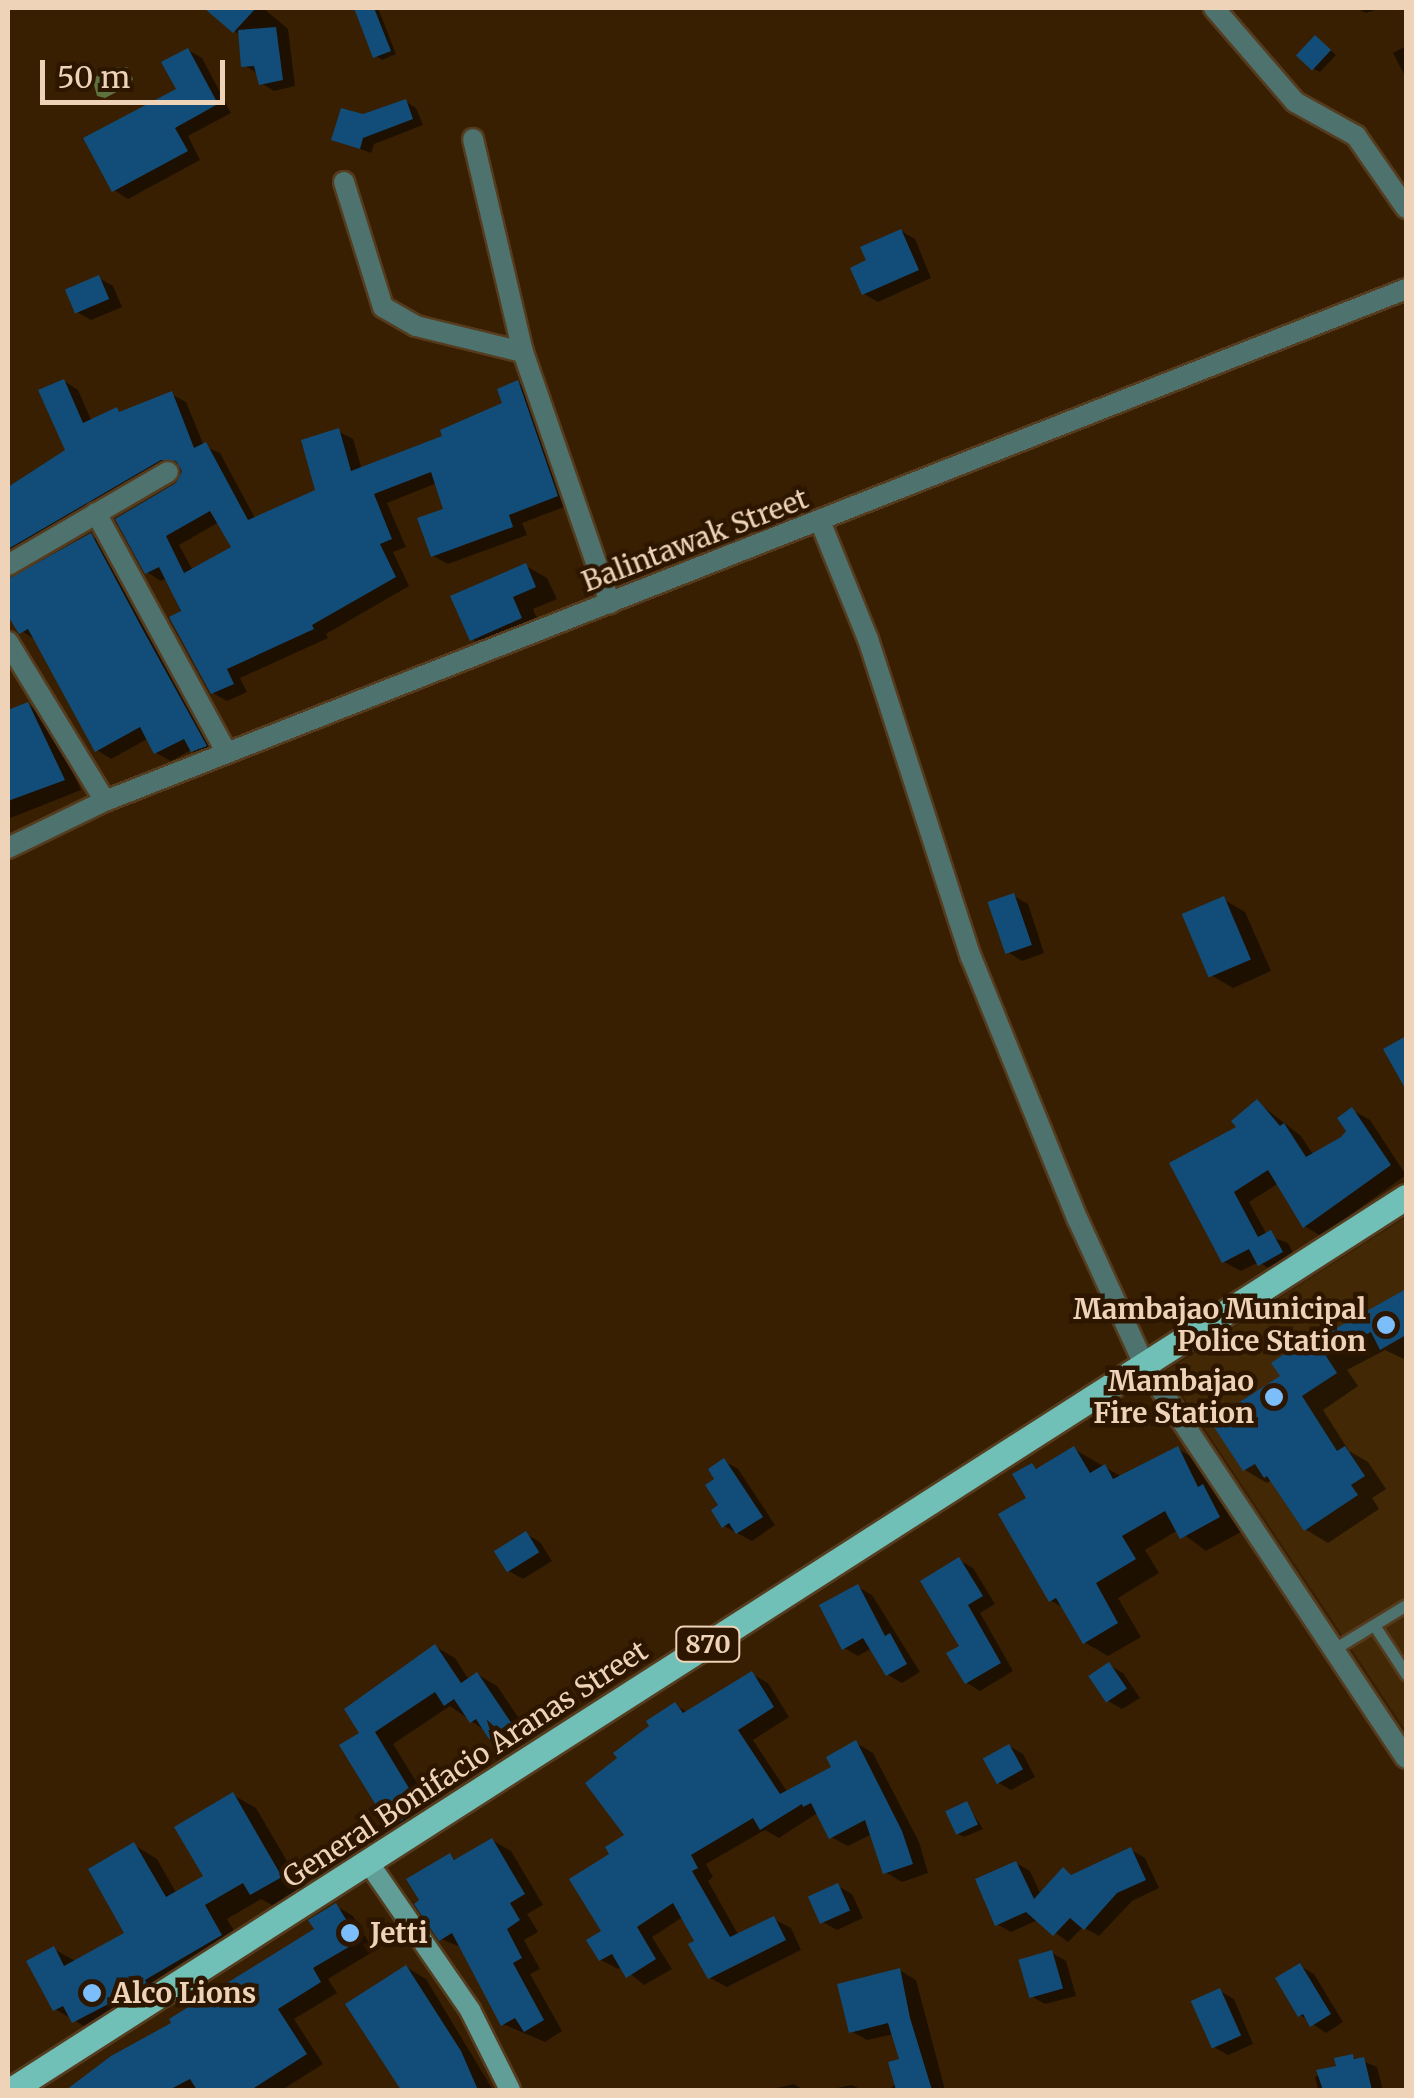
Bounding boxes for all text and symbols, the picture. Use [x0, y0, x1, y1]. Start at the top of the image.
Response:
scale bar [45, 40, 230, 102]
text: 50 m [57, 58, 130, 96]
street label: Balintawak Street [577, 481, 813, 599]
place label: Mambajao Municipal Police Station [1073, 1292, 1366, 1358]
marker: Mambajao Municipal Police Station [1375, 1314, 1397, 1336]
place label: Mambajao Fire Station [1093, 1364, 1254, 1430]
marker: Mambajao Fire Station [1263, 1386, 1285, 1408]
road number: 870 [673, 1624, 743, 1664]
street label: General Bonifacio Aranas Street [276, 1633, 654, 1895]
place label: Jetti [370, 1916, 428, 1950]
marker: Jetti [339, 1922, 361, 1944]
place label: Alco Lions [112, 1976, 256, 2010]
marker: Alco Lions [81, 1982, 103, 2004]

